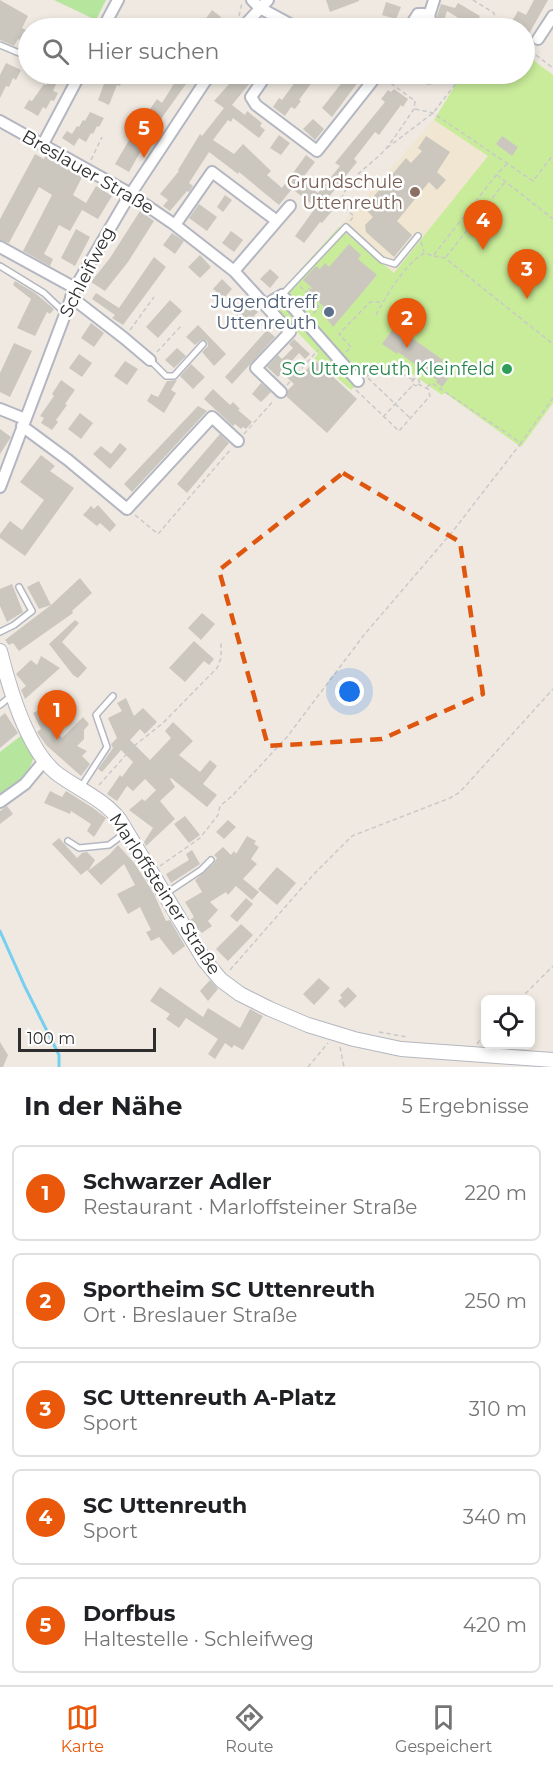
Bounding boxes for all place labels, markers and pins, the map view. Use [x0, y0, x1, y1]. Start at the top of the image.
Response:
pin: 5 [124, 108, 164, 158]
place label: Grundschule Uttenreuth [287, 171, 403, 214]
marker: Grundschule Uttenreuth [408, 185, 422, 199]
pin: 4 [464, 200, 502, 250]
pin: 3 [508, 250, 546, 299]
place label: Jugendtreff Uttenreuth [210, 291, 318, 334]
pin: 2 [388, 298, 426, 348]
marker: Jugendtreff Uttenreuth [322, 305, 336, 319]
place label: SC Uttenreuth Kleinfeld [282, 358, 495, 380]
marker: SC Uttenreuth Kleinfeld [500, 362, 514, 376]
pin: 1 [38, 690, 76, 740]

